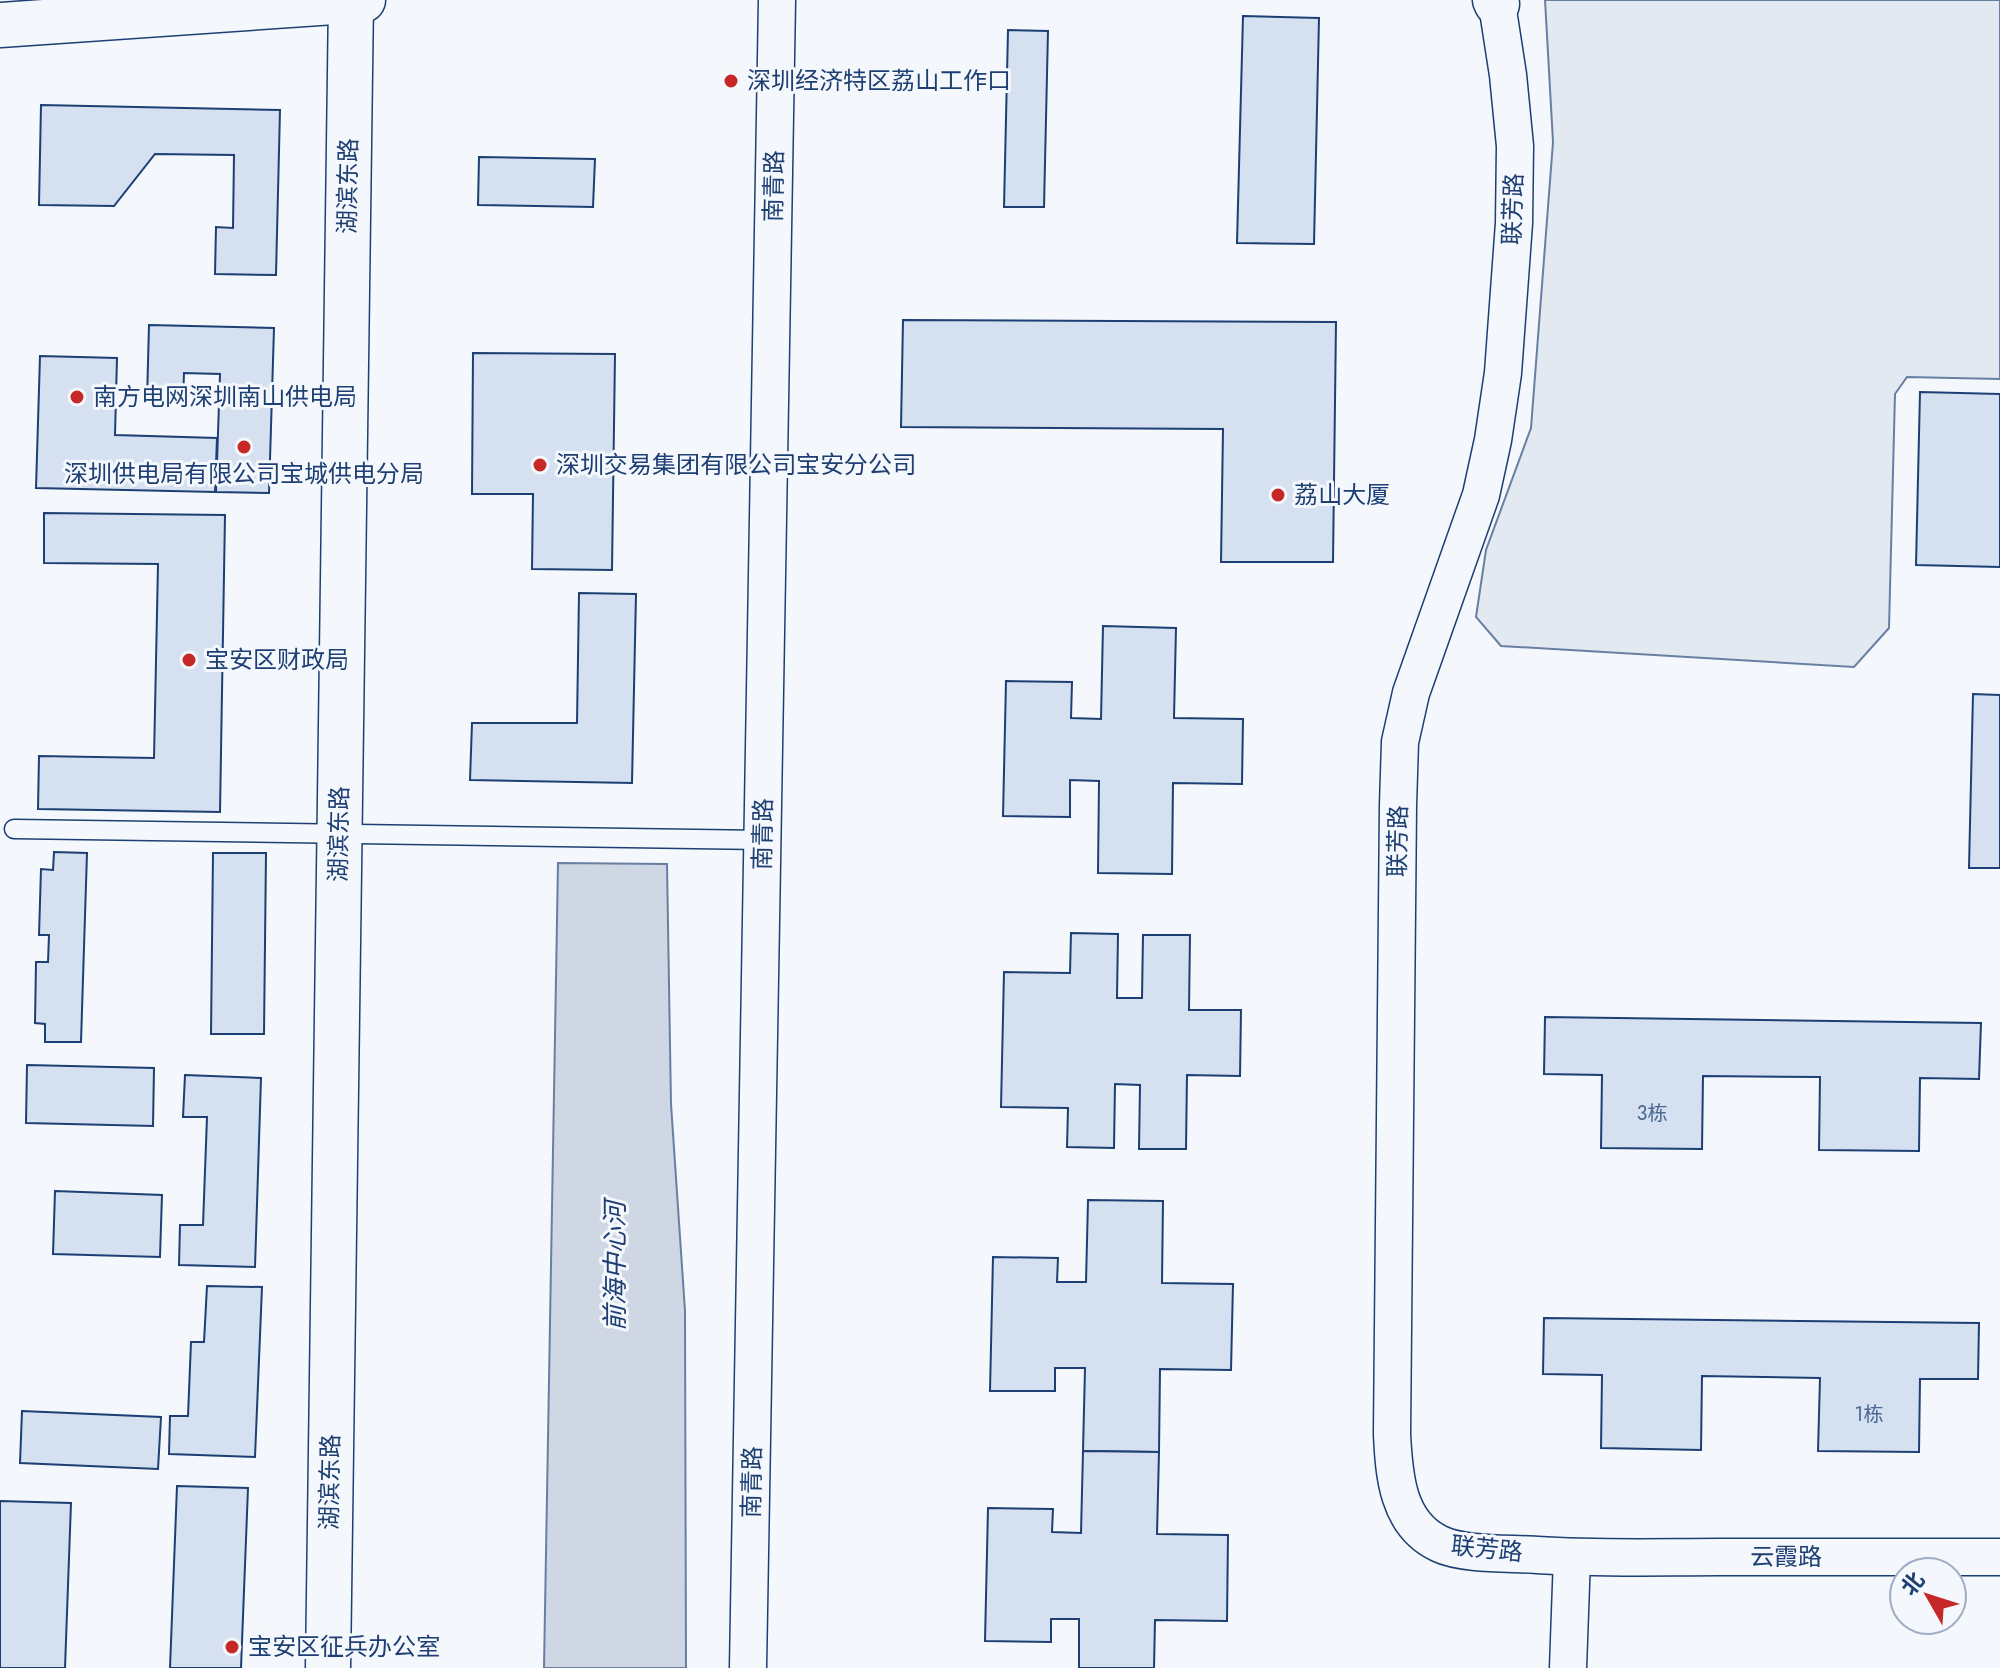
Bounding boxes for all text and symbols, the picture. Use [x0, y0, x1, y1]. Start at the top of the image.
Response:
place label: 深圳经济特区荔山工作口 [747, 63, 1011, 98]
marker: 深圳经济特区荔山工作口 [722, 72, 740, 90]
street label: 湖滨东路 [329, 138, 366, 234]
street label: 南青路 [755, 150, 792, 222]
street label: 联芳路 [1494, 172, 1531, 246]
place label: 南方电网深圳南山供电局 [93, 379, 357, 414]
marker: 南方电网深圳南山供电局 [68, 388, 86, 406]
marker: 深圳供电局有限公司宝城供电分局 [235, 438, 253, 456]
place label: 深圳交易集团有限公司宝安分公司 [556, 447, 916, 482]
place label: 深圳供电局有限公司宝城供电分局 [64, 456, 424, 491]
marker: 深圳交易集团有限公司宝安分公司 [531, 456, 549, 474]
place label: 荔山大厦 [1294, 477, 1390, 512]
marker: 荔山大厦 [1269, 486, 1287, 504]
place label: 宝安区财政局 [205, 642, 349, 677]
marker: 宝安区财政局 [180, 651, 198, 669]
street label: 湖滨东路 [320, 786, 357, 882]
street label: 南青路 [744, 798, 781, 870]
street label: 联芳路 [1379, 805, 1416, 877]
house number: 3栋 [1637, 1099, 1667, 1128]
water label: 前海中心河 [596, 1196, 634, 1331]
house number: 1栋 [1855, 1400, 1884, 1429]
street label: 湖滨东路 [311, 1434, 348, 1530]
street label: 南青路 [733, 1446, 770, 1518]
street label: 联芳路 [1449, 1527, 1525, 1570]
street label: 云霞路 [1750, 1539, 1822, 1574]
north arrow [1888, 1556, 1968, 1636]
text: 北 [1893, 1565, 1932, 1602]
place label: 宝安区征兵办公室 [248, 1629, 440, 1664]
marker: 宝安区征兵办公室 [223, 1638, 241, 1656]

